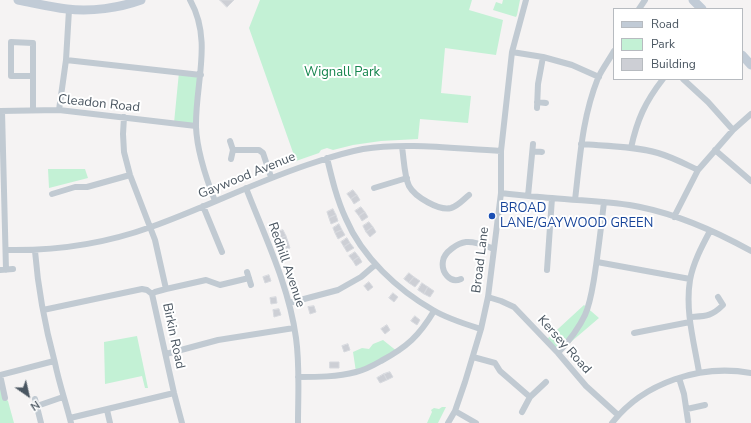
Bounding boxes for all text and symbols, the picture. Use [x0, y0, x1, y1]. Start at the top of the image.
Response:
legend [613, 8, 743, 80]
text: Road [651, 16, 679, 32]
text: Park [651, 36, 675, 52]
text: Building [651, 56, 696, 72]
park label: Wignall Park [304, 65, 380, 81]
street label: Cleadon Road [57, 92, 141, 116]
street label: Gaywood Avenue [196, 149, 298, 203]
place label: BROAD LANE/GAYWOOD GREEN [500, 201, 653, 232]
marker: BROAD LANE/GAYWOOD GREEN [487, 211, 497, 221]
street label: Redhill Avenue [264, 221, 308, 309]
street label: Broad Lane [469, 226, 493, 294]
street label: Birkin Road [158, 302, 188, 370]
street label: Kersey Road [534, 313, 594, 377]
north arrow [8, 375, 48, 415]
text: N [27, 397, 43, 414]

